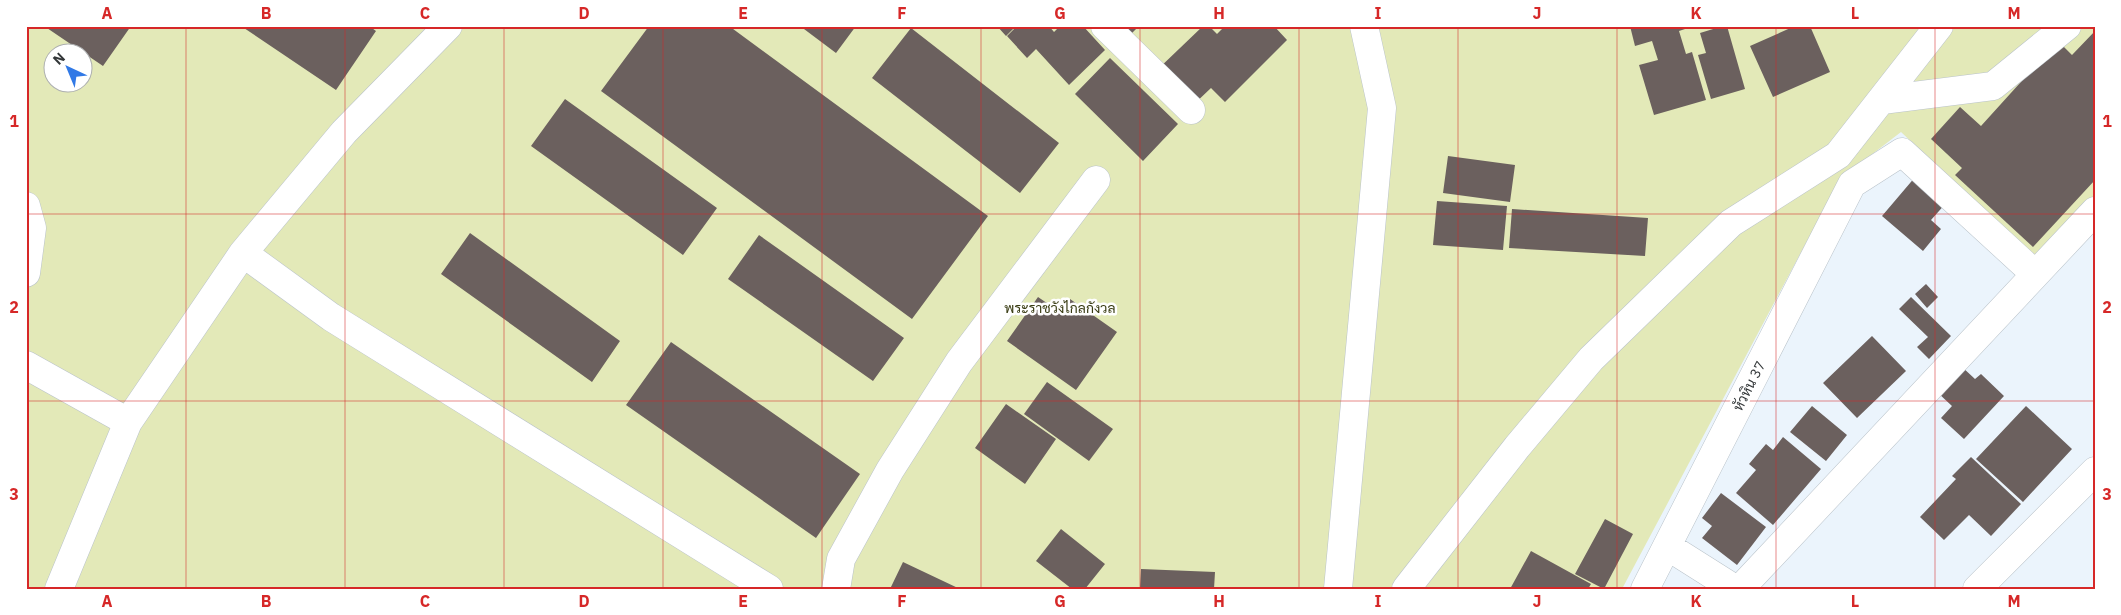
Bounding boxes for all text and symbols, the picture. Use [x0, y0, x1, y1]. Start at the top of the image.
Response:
text: A [102, 3, 113, 23]
text: B [261, 3, 272, 23]
text: C [420, 3, 430, 23]
text: D [578, 3, 590, 23]
text: E [738, 3, 748, 23]
text: F [897, 3, 907, 23]
text: G [1054, 3, 1066, 23]
text: H [1213, 3, 1225, 23]
text: I [1375, 3, 1382, 23]
text: J [1533, 3, 1541, 23]
text: K [1690, 3, 1702, 23]
text: L [1851, 3, 1859, 23]
text: M [2007, 3, 2021, 23]
north arrow [42, 42, 92, 92]
text: N [49, 49, 69, 69]
text: 1 [9, 111, 19, 131]
text: 1 [2102, 111, 2112, 131]
text: 2 [9, 297, 19, 317]
text: 2 [2102, 297, 2112, 317]
park label: พระราชวังไกลกังวล [1004, 299, 1116, 317]
street label: หัวหิน 37 [1729, 358, 1769, 414]
text: 3 [9, 484, 19, 504]
text: 3 [2102, 484, 2112, 504]
text: A [102, 591, 113, 611]
text: B [261, 591, 272, 611]
text: C [420, 591, 430, 611]
text: D [578, 591, 590, 611]
text: E [738, 591, 748, 611]
text: F [897, 591, 907, 611]
text: G [1054, 591, 1066, 611]
text: H [1213, 591, 1225, 611]
text: I [1375, 591, 1382, 611]
text: J [1533, 591, 1541, 611]
text: K [1690, 591, 1702, 611]
text: L [1851, 591, 1859, 611]
text: M [2007, 591, 2021, 611]

